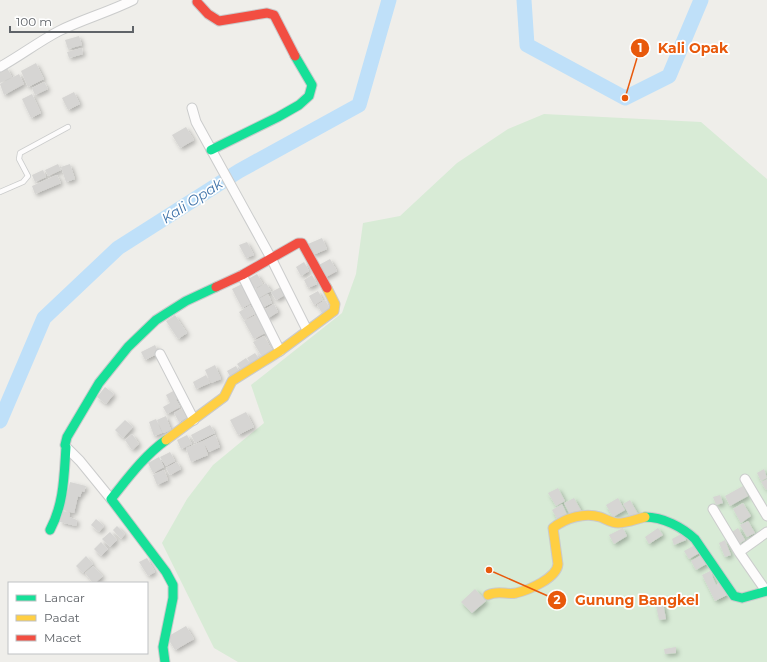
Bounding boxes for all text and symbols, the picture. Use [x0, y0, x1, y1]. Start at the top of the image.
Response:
scale bar [10, 8, 133, 34]
text: 100 m [16, 14, 52, 29]
callout: Kali Opak [630, 35, 737, 61]
text: Kali Opak [658, 39, 729, 57]
text: 1 [638, 40, 642, 55]
water label: Kali Opak [158, 174, 227, 227]
legend [8, 582, 148, 654]
callout: Gunung Bangkel [547, 587, 707, 613]
text: Lancar [44, 590, 85, 605]
text: Gunung Bangkel [575, 591, 699, 609]
text: 2 [553, 592, 561, 607]
text: Padat [44, 610, 80, 625]
text: Macet [44, 630, 81, 645]

